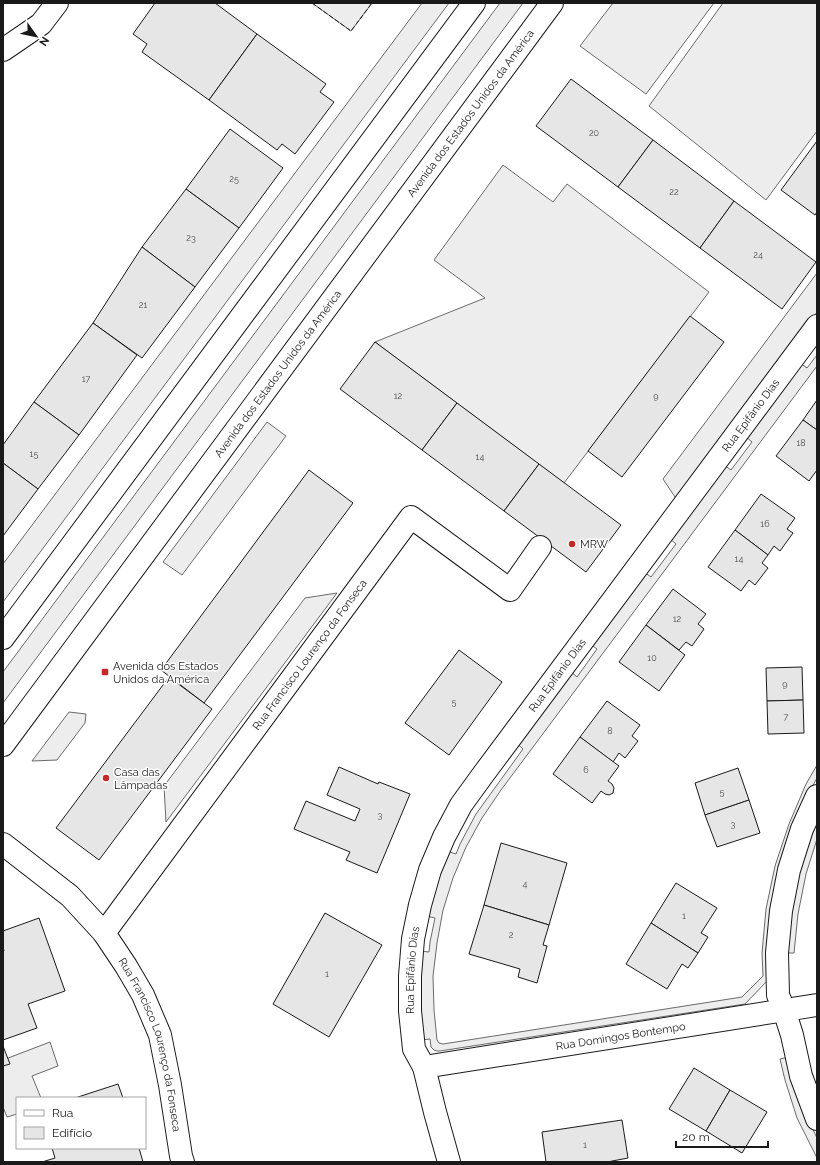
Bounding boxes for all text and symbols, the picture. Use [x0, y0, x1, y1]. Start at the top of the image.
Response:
north arrow [16, 16, 56, 56]
street label: Avenida dos Estados Unidos da América [405, 27, 537, 200]
text: N [36, 34, 52, 48]
house number: 20 [589, 128, 600, 138]
house number: 25 [229, 174, 239, 184]
house number: 22 [669, 187, 679, 197]
house number: 23 [186, 233, 196, 243]
house number: 24 [753, 250, 763, 260]
street label: Avenida dos Estados Unidos da América [212, 288, 344, 460]
house number: 21 [139, 300, 147, 310]
house number: 17 [82, 374, 90, 384]
street label: Rua Epifânio Dias [720, 376, 782, 455]
house number: 12 [394, 391, 403, 401]
house number: 9 [653, 391, 659, 401]
house number: 18 [796, 438, 806, 448]
house number: 15 [30, 449, 38, 459]
house number: 14 [476, 452, 484, 462]
house number: 16 [760, 519, 770, 529]
place label: MRW [580, 538, 609, 551]
marker: MRW [567, 539, 577, 549]
house number: 14 [735, 554, 743, 564]
street label: Rua Francisco Lourenço da Fonseca [250, 577, 370, 733]
house number: 12 [673, 614, 682, 624]
street label: Rua Epifânio Dias [526, 636, 589, 714]
house number: 10 [647, 653, 657, 663]
place label: Avenida dos Estados Unidos da América [113, 660, 219, 686]
marker: Avenida dos Estados Unidos da América [100, 667, 110, 677]
house number: 9 [782, 679, 788, 689]
house number: 5 [452, 697, 457, 707]
house number: 7 [784, 712, 789, 722]
house number: 8 [607, 726, 613, 736]
house number: 6 [583, 765, 589, 775]
place label: Casa das Lâmpadas [114, 766, 167, 792]
marker: Casa das Lâmpadas [101, 773, 111, 783]
house number: 5 [720, 787, 725, 797]
house number: 3 [378, 810, 383, 820]
house number: 3 [731, 819, 736, 829]
house number: 4 [523, 879, 528, 889]
house number: 1 [682, 911, 686, 921]
street label: Rua Epifânio Dias [404, 925, 422, 1014]
house number: 2 [509, 930, 514, 940]
street label: Rua Francisco Lourenço da Fonseca [115, 955, 183, 1133]
house number: 1 [325, 969, 329, 979]
street label: Rua Domingos Bontempo [555, 1020, 687, 1053]
legend [16, 1097, 146, 1149]
text: Rua [52, 1106, 73, 1120]
scale bar [676, 1123, 768, 1149]
text: Edifício [52, 1126, 92, 1140]
text: 20 m [682, 1130, 710, 1144]
house number: 1 [583, 1140, 587, 1150]

